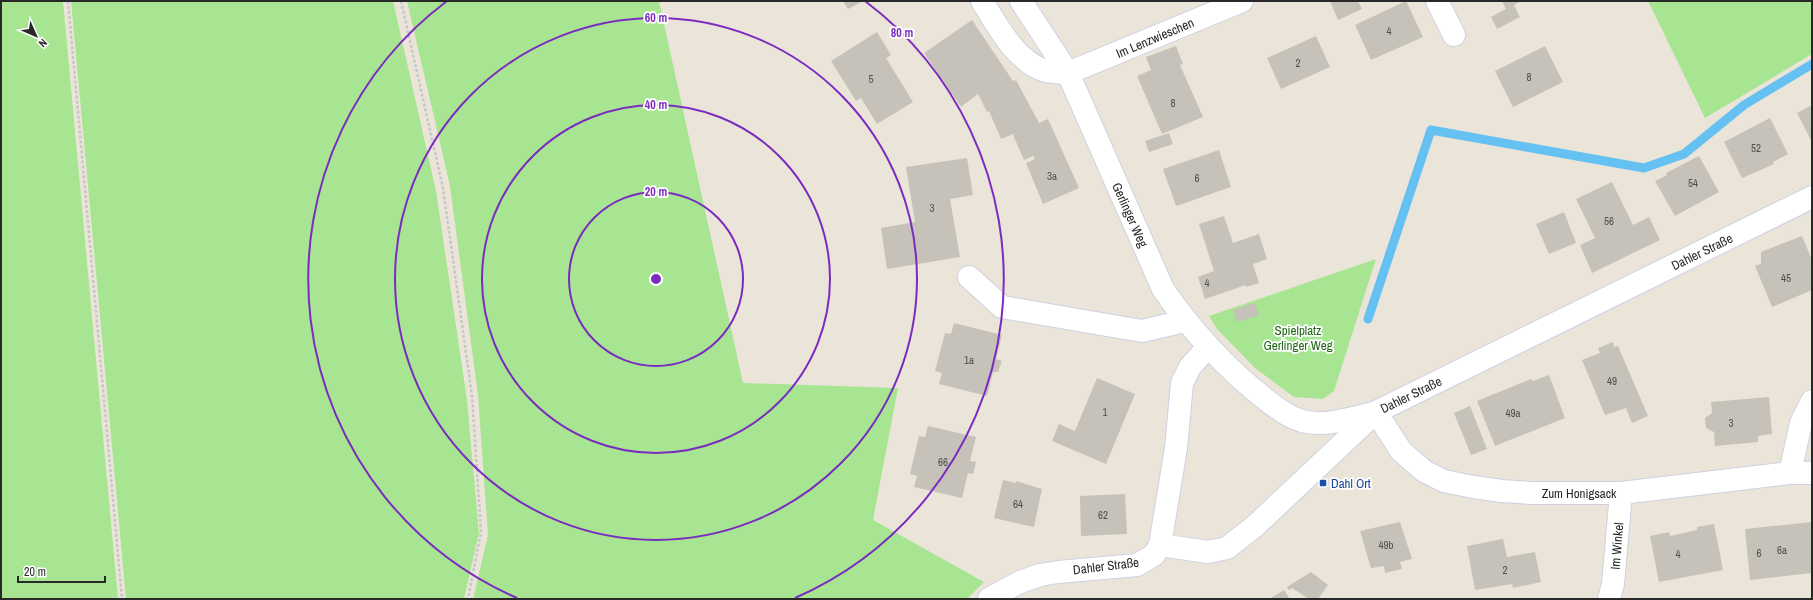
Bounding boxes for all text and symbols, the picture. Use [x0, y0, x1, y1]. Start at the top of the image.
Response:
text: 60 m [645, 10, 667, 26]
street label: Im Lenzwieschen [1113, 14, 1197, 62]
north arrow [16, 16, 56, 56]
house number: 4 [1386, 24, 1392, 38]
text: 80 m [891, 25, 913, 41]
text: N [36, 36, 50, 50]
house number: 2 [1295, 56, 1301, 70]
house number: 8 [1526, 70, 1532, 84]
house number: 5 [868, 72, 874, 86]
house number: 8 [1170, 96, 1176, 110]
text: 40 m [645, 97, 667, 113]
house number: 52 [1751, 141, 1761, 155]
house number: 3a [1047, 169, 1057, 183]
house number: 6 [1194, 171, 1200, 185]
house number: 54 [1688, 176, 1698, 190]
street label: Gerlinger Weg [1108, 180, 1152, 250]
text: 20 m [645, 184, 667, 200]
house number: 3 [929, 201, 935, 215]
house number: 56 [1604, 214, 1614, 228]
street label: Dahler Straße [1668, 230, 1736, 274]
house number: 45 [1781, 271, 1791, 285]
centre of rings [649, 272, 663, 286]
house number: 4 [1204, 276, 1210, 290]
park label: Spielplatz Gerlinger Weg [1263, 322, 1333, 354]
house number: 1a [964, 353, 974, 367]
street label: Dahler Straße [1377, 373, 1445, 417]
house number: 49 [1607, 374, 1617, 388]
house number: 1 [1102, 405, 1108, 419]
house number: 49a [1505, 406, 1521, 420]
house number: 3 [1728, 416, 1734, 430]
house number: 66 [938, 455, 948, 469]
place label: Dahl Ort [1331, 475, 1371, 492]
marker: Dahl Ort [1318, 478, 1328, 488]
street label: Zum Honigsack [1542, 485, 1617, 502]
house number: 64 [1013, 497, 1023, 511]
house number: 62 [1098, 508, 1108, 522]
street label: Im Winkel [1606, 522, 1628, 570]
house number: 49b [1378, 538, 1394, 552]
house number: 6a [1777, 543, 1787, 557]
house number: 6 [1756, 546, 1762, 560]
house number: 4 [1675, 547, 1681, 561]
street label: Dahler Straße [1072, 554, 1140, 578]
scale bar [18, 558, 105, 584]
house number: 2 [1502, 563, 1508, 577]
text: 20 m [24, 564, 46, 580]

